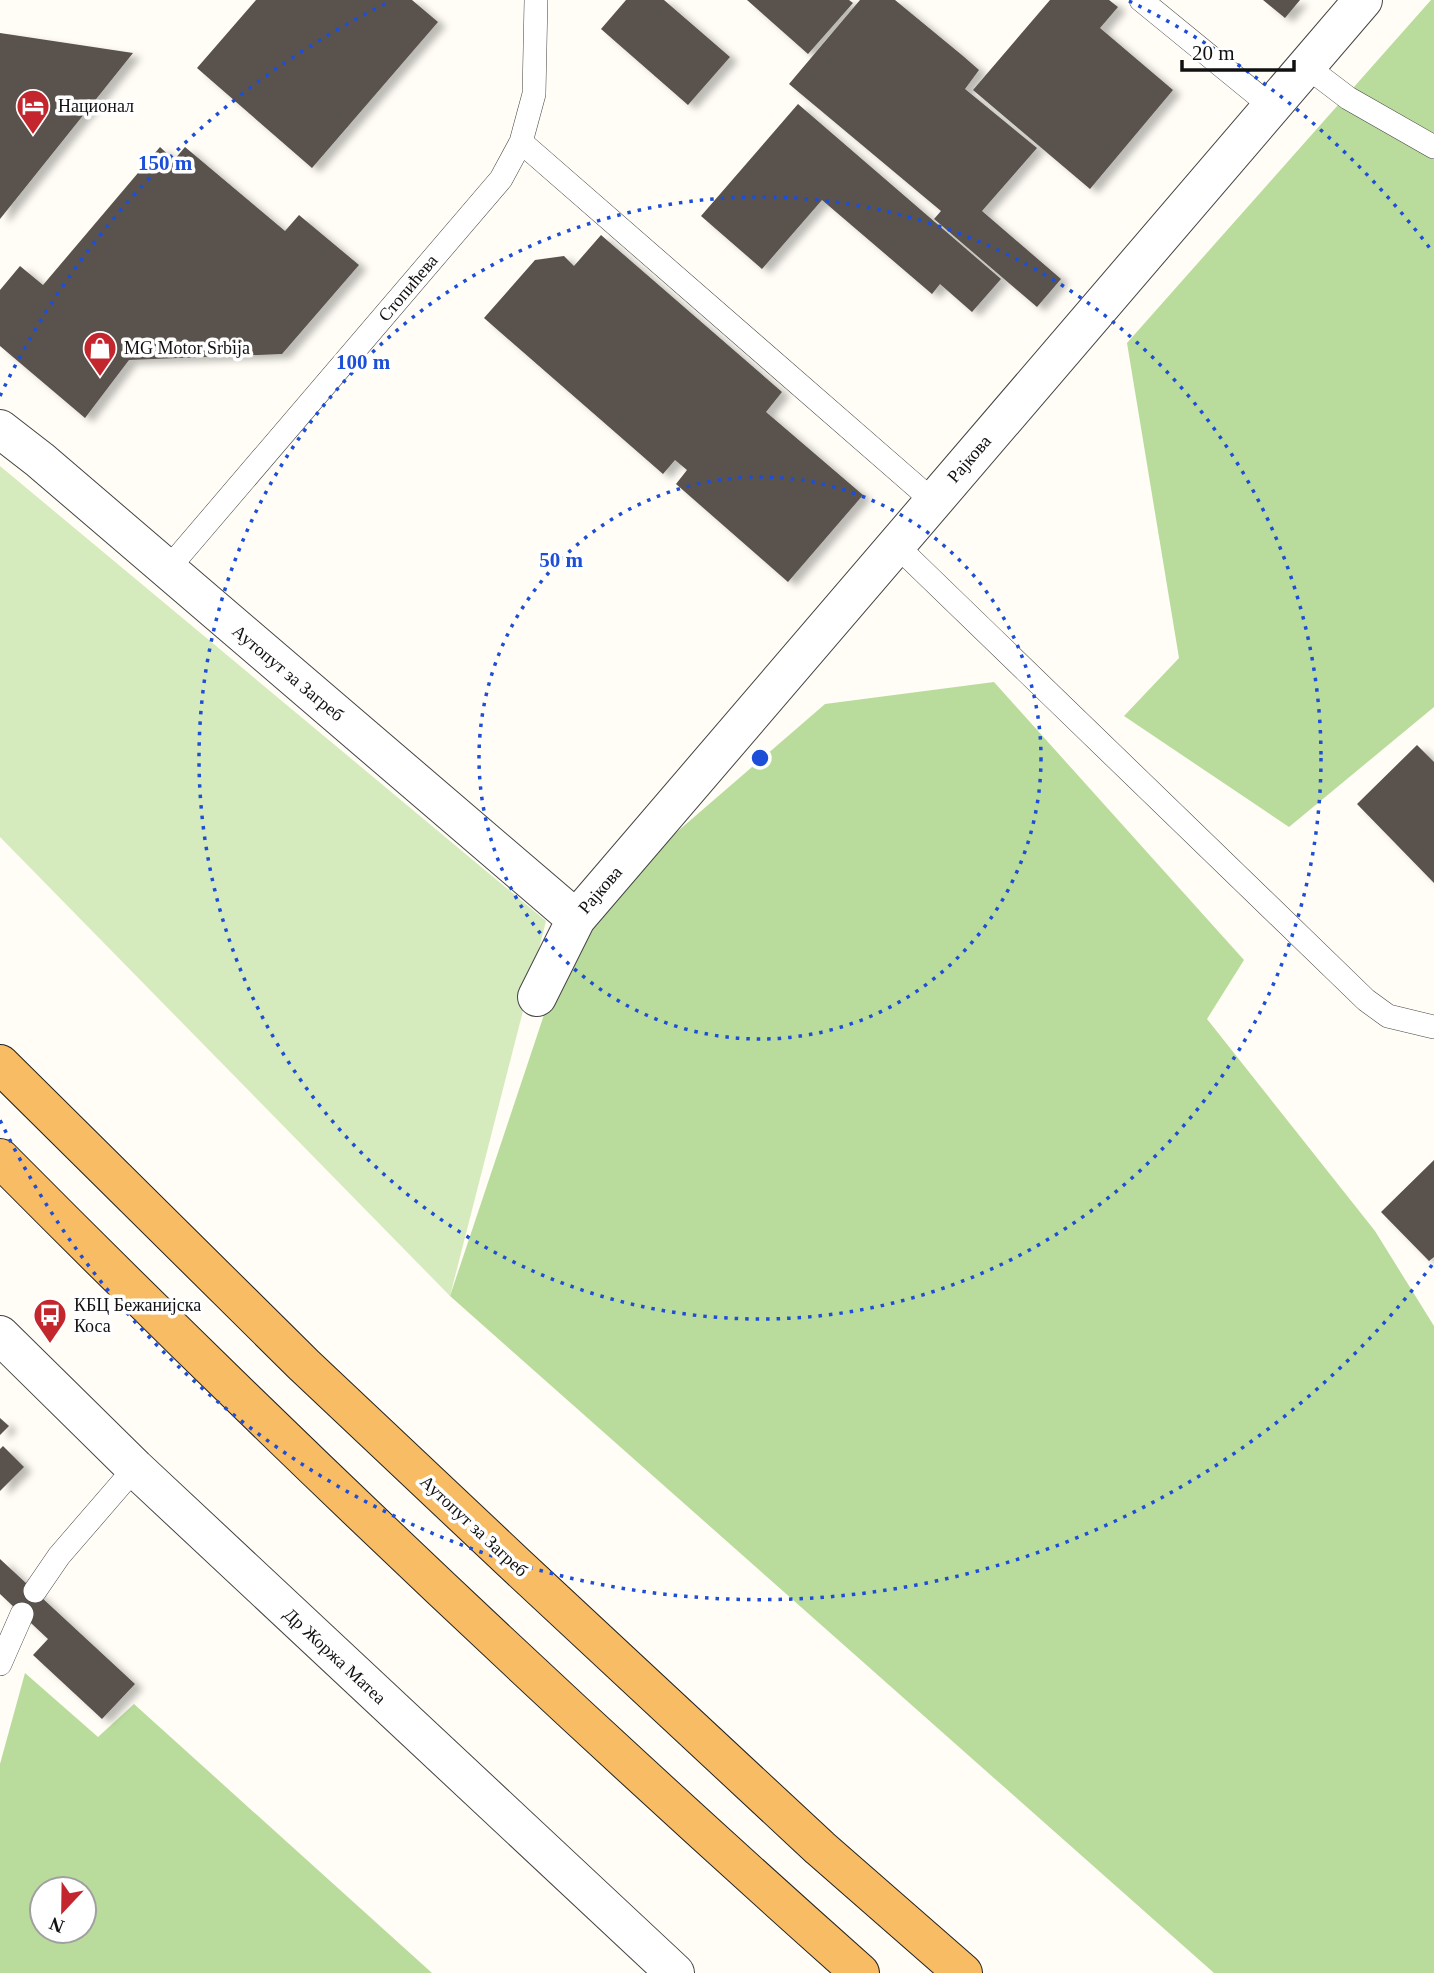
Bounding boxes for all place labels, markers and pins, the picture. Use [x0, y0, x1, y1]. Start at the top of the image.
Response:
hotel icon: Национал [14, 87, 52, 136]
place label: Национал [58, 96, 134, 116]
shop icon: MG Motor Srbija [81, 329, 119, 378]
place label: MG Motor Srbija [124, 338, 250, 358]
centre of rings [748, 746, 772, 770]
place label: КБЦ Бежанијска Коса [74, 1295, 201, 1336]
bus stop icon: КБЦ Бежанијска Коса [31, 1296, 69, 1345]

